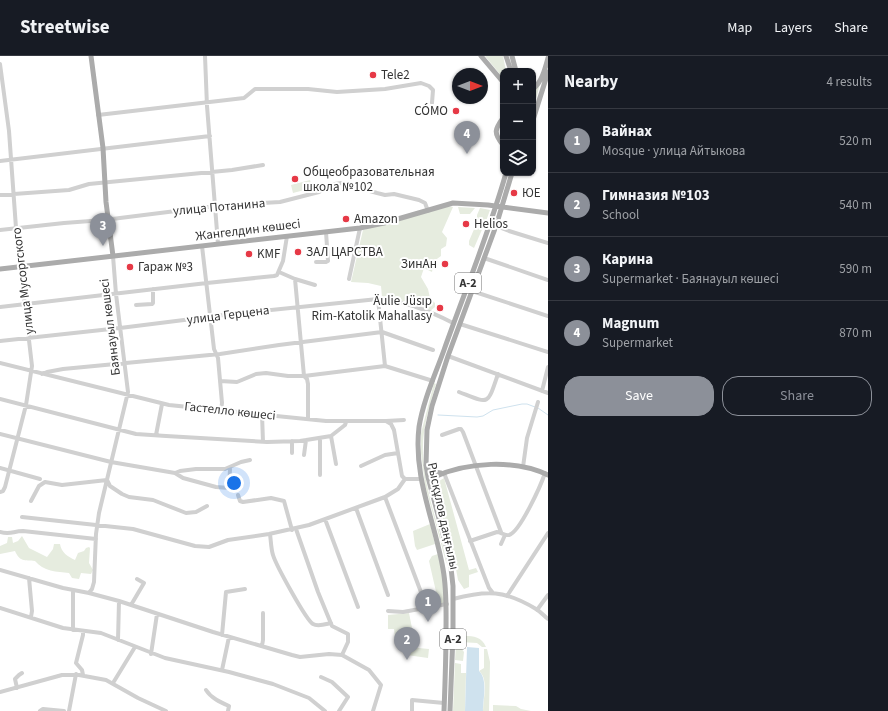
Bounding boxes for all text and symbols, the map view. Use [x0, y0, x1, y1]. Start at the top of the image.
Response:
text: Streetwise [20, 14, 110, 41]
text: Map [727, 18, 752, 38]
text: Layers [774, 18, 812, 38]
text: Share [834, 18, 868, 38]
place label: Tele2 [381, 66, 410, 84]
north arrow [452, 68, 488, 104]
map controls [500, 68, 536, 176]
button: + [500, 68, 536, 104]
marker: Tele2 [368, 70, 378, 80]
text: Nearby [564, 70, 618, 94]
text: 4 results [827, 73, 872, 91]
place label: CÓMO [414, 102, 448, 120]
button: − [500, 104, 536, 140]
marker: CÓMO [451, 106, 461, 116]
pin: 4 [454, 121, 480, 154]
text: Вайнах [602, 121, 652, 142]
text: 1 [574, 132, 580, 150]
text: 520 m [839, 132, 872, 150]
button: layers [500, 140, 536, 176]
text: Mosque · улица Айтыкова [602, 142, 745, 160]
place label: Общеобразовательная школа №102 [303, 163, 435, 196]
marker: Общеобразовательная школа №102 [290, 174, 300, 184]
place label: ЮЕ [522, 184, 541, 202]
text: Гимназия №103 [602, 185, 710, 206]
marker: ЮЕ [509, 188, 519, 198]
street label: улица Потанина [172, 194, 266, 220]
text: 2 [574, 196, 580, 214]
text: 540 m [839, 196, 872, 214]
text: School [602, 206, 639, 224]
place label: Amazon [354, 210, 398, 228]
pin: 3 [90, 213, 116, 246]
marker: Amazon [341, 214, 351, 224]
street label: Жангелдин көшесі [195, 215, 301, 245]
place label: Helios [474, 215, 508, 233]
marker: Helios [461, 219, 471, 229]
street label: улица Мусоргского [7, 226, 39, 336]
place label: ЗАЛ ЦАРСТВА [306, 243, 384, 261]
place label: KMF [257, 245, 281, 263]
marker: ЗАЛ ЦАРСТВА [293, 247, 303, 257]
marker: KMF [244, 249, 254, 259]
text: Карина [602, 249, 653, 270]
place label: ЗинАн [401, 255, 437, 273]
place label: Гараж №3 [138, 258, 193, 276]
marker: ЗинАн [440, 259, 450, 269]
text: 3 [574, 260, 580, 278]
text: 590 m [839, 260, 872, 278]
marker: Гараж №3 [125, 262, 135, 272]
text: Supermarket · Баянауыл көшесі [602, 270, 779, 288]
road number: A-2 [455, 273, 481, 293]
street label: Баянауыл көшесі [95, 277, 125, 377]
place label: Äulie Jüsıp Rim-Katolik Mahallasy [312, 292, 432, 325]
street label: улица Герцена [186, 301, 270, 329]
marker: Äulie Jüsıp Rim-Katolik Mahallasy [435, 303, 445, 313]
text: Magnum [602, 313, 659, 334]
text: 4 [574, 324, 580, 342]
text: 870 m [839, 324, 872, 342]
text: Supermarket [602, 334, 673, 352]
button: Save [564, 376, 714, 416]
button: Share [722, 376, 872, 416]
street label: Гастелло көшесі [183, 397, 277, 425]
street label: Рысқұлов даңғылы [423, 461, 463, 571]
your location [224, 473, 244, 493]
pin: 1 [415, 589, 441, 622]
pin: 2 [394, 627, 420, 660]
road number: A-2 [440, 629, 466, 649]

